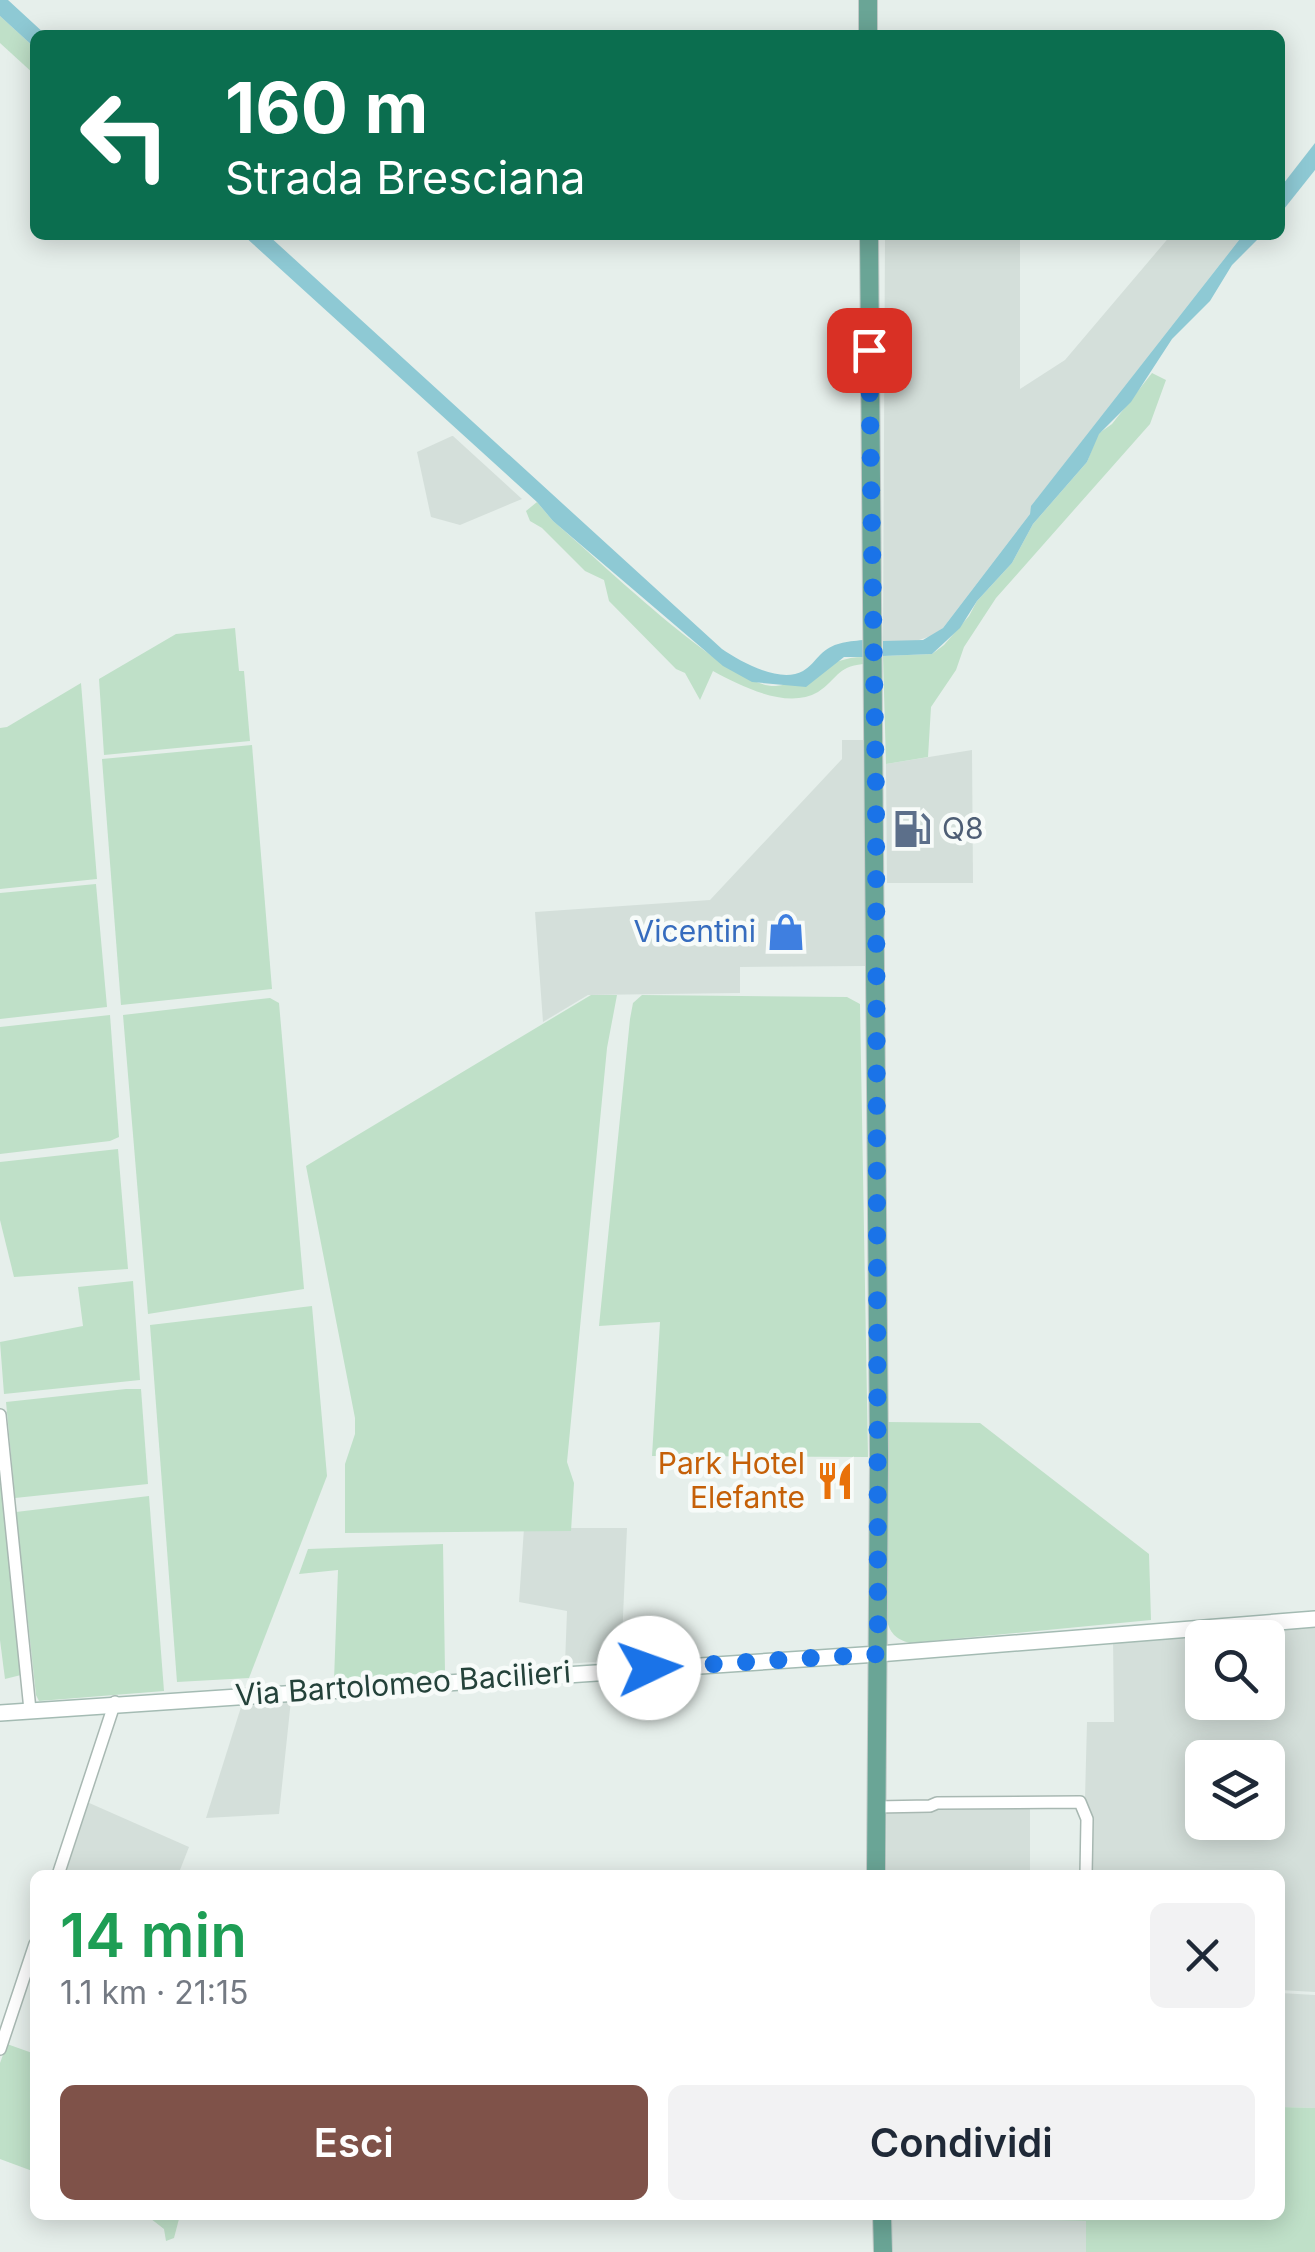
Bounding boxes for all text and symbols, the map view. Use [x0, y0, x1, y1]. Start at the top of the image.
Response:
text: 160 m [225, 65, 428, 150]
icon: left [60, 70, 190, 200]
text: Strada Bresciana [225, 150, 586, 205]
pin [827, 308, 912, 393]
icon: arrive [842, 323, 897, 378]
fuel station icon: Q8 [891, 808, 933, 850]
place label: Q8 [942, 810, 984, 846]
shop icon: Vicentini [765, 911, 807, 953]
place label: Vicentini [634, 913, 756, 949]
place label: Park Hotel Elefante [658, 1445, 805, 1515]
restaurant icon: Park Hotel Elefante [814, 1460, 856, 1502]
position arrow [597, 1616, 701, 1720]
map controls [1185, 1620, 1285, 1840]
button: search [1185, 1620, 1285, 1720]
street label: Via Bartolomeo Bacilieri [234, 1653, 572, 1713]
button: layers [1185, 1740, 1285, 1840]
text: 14 min [60, 1899, 247, 1971]
button: close [1150, 1903, 1255, 2008]
text: 1.1 km · 21:15 [60, 1973, 249, 2012]
button: Esci [60, 2085, 648, 2200]
button: Condividi [668, 2085, 1255, 2200]

